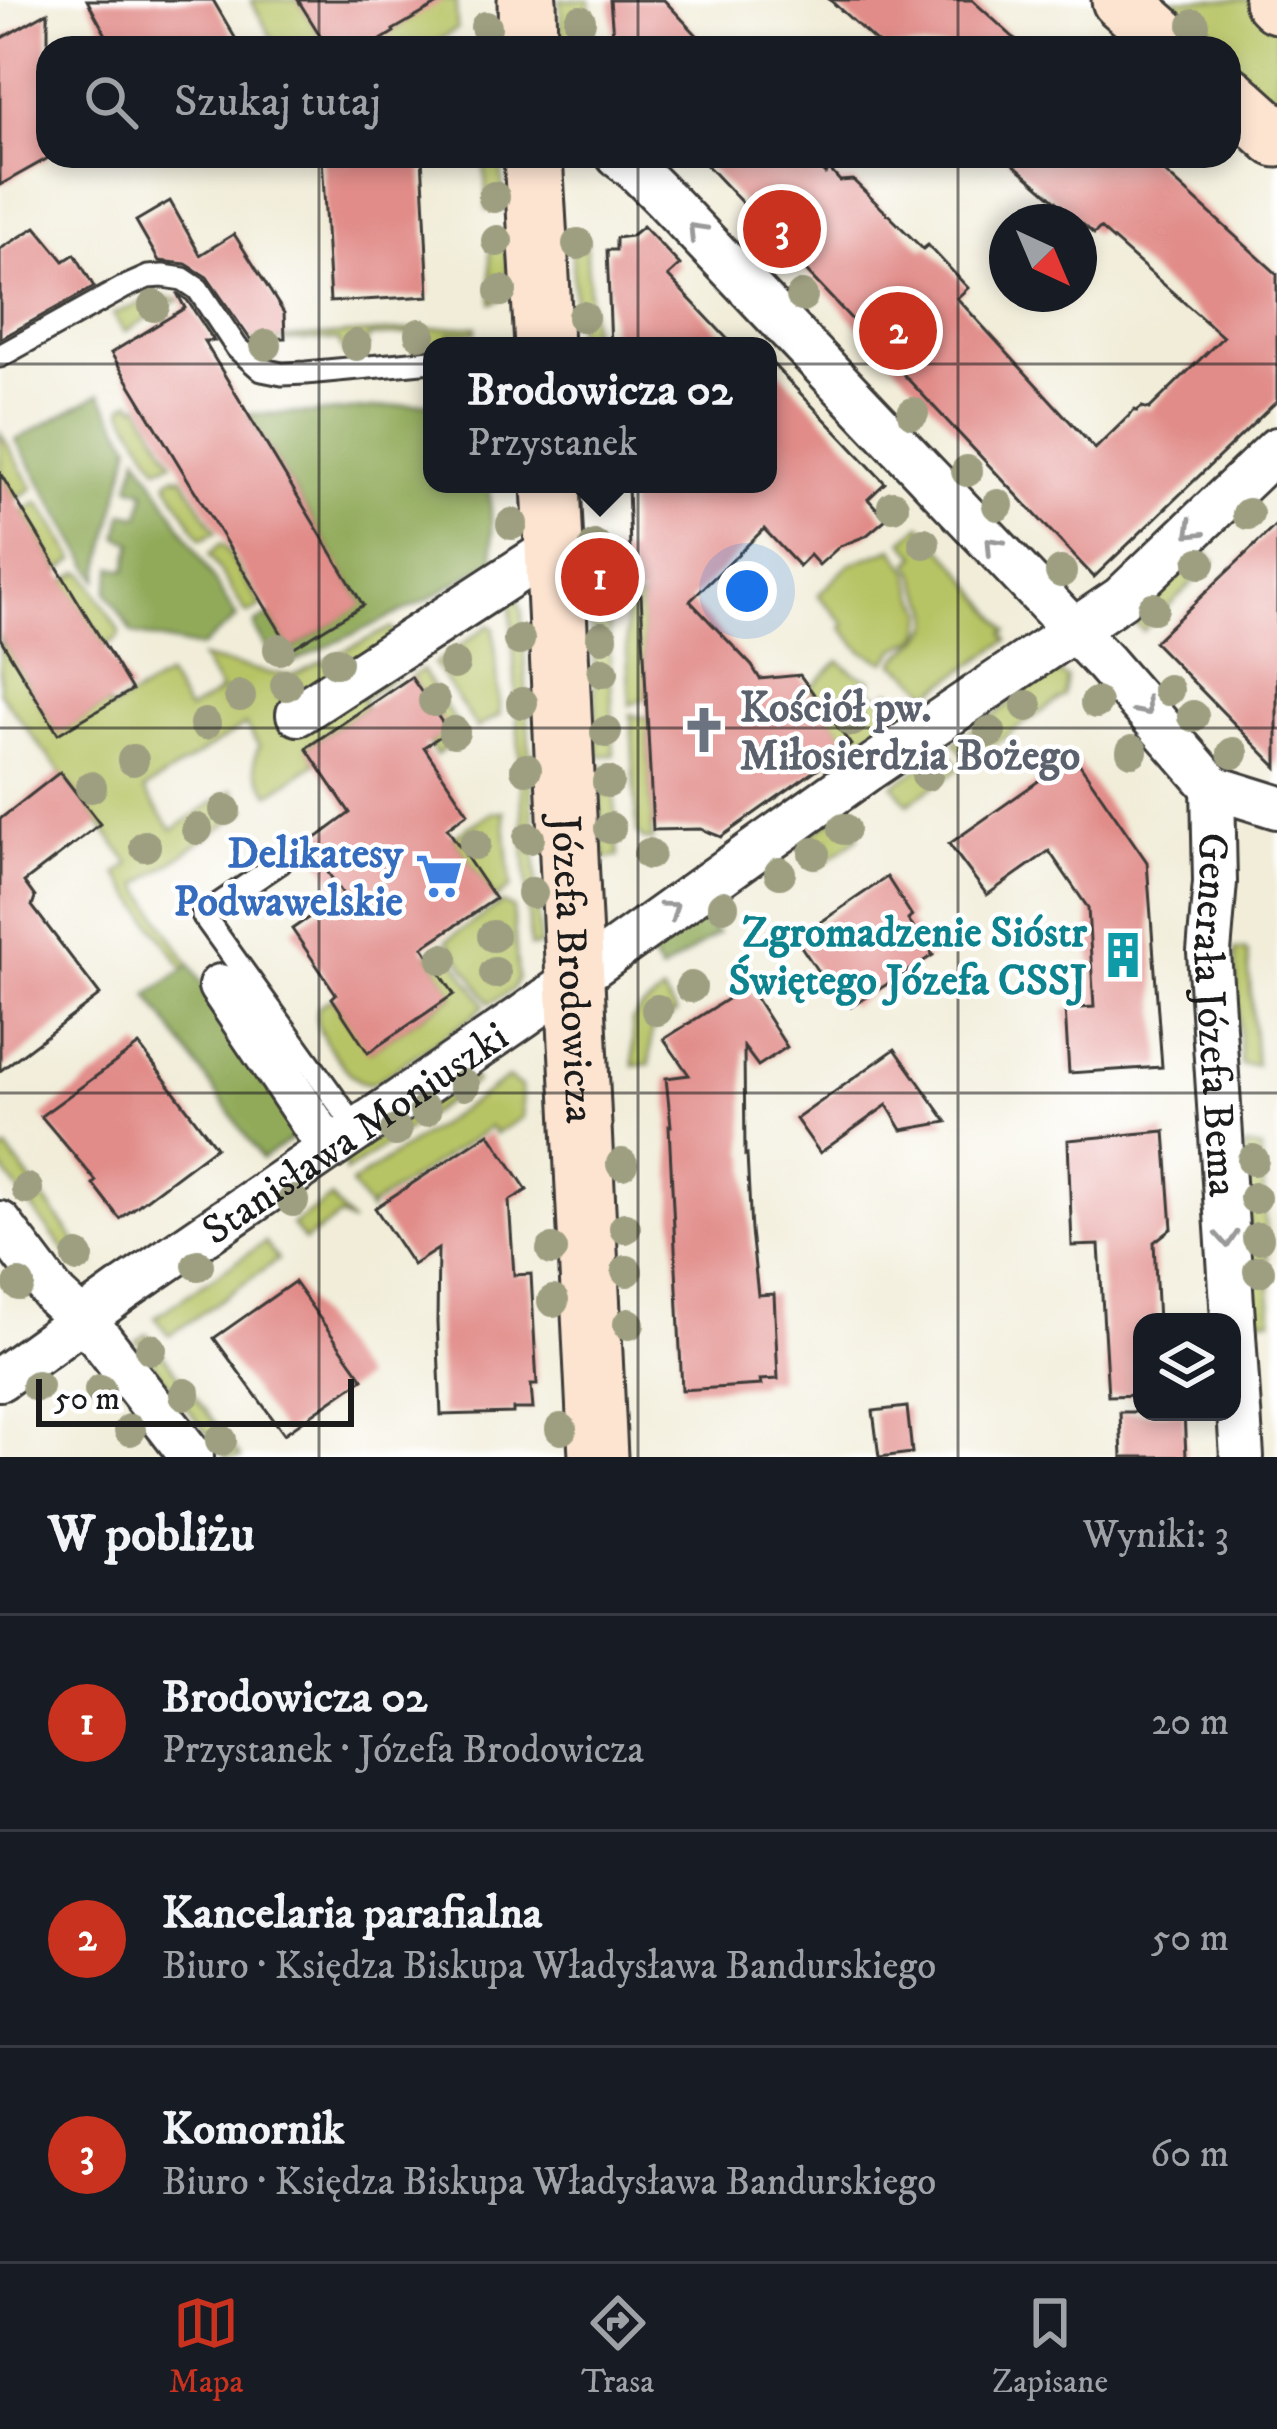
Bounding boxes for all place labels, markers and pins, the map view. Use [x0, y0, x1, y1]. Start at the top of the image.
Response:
pin: 3 [743, 184, 821, 274]
pin: 2 [859, 286, 937, 376]
pin: 1 [561, 532, 639, 622]
place label: Kościół pw. Miłosierdzia Bożego [740, 683, 1080, 783]
church icon: Kościół pw. Miłosierdzia Bożego [679, 705, 729, 755]
place label: Delikatesy Podwawelskie [174, 829, 404, 929]
supermarket icon: Delikatesy Podwawelskie [414, 851, 464, 901]
place label: Zgromadzenie Sióstr Świętego Józefa CSSJ [728, 908, 1087, 1008]
building icon: Zgromadzenie Sióstr Świętego Józefa CSSJ [1098, 930, 1148, 980]

